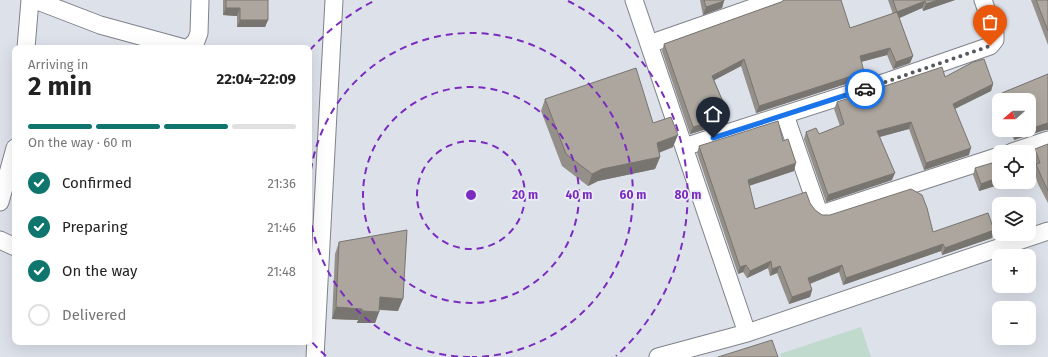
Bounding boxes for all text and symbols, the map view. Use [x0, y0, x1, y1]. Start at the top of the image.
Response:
pin [973, 5, 1007, 46]
icon: bag [979, 11, 1001, 33]
text: Arriving in [28, 57, 88, 72]
courier [845, 69, 885, 109]
text: 22:04–22:09 [216, 70, 296, 88]
text: 2 min [28, 71, 92, 102]
icon: car [854, 78, 876, 100]
north arrow [992, 93, 1036, 137]
map controls [992, 93, 1036, 345]
pin [696, 97, 730, 138]
icon: home [702, 103, 724, 125]
text: On the way · 60 m [28, 135, 132, 150]
button: locate [992, 145, 1036, 189]
icon: check [28, 172, 50, 194]
text: Confirmed [62, 174, 132, 192]
text: 21:36 [268, 176, 296, 191]
centre of rings [464, 188, 478, 202]
text: 20 m [512, 188, 538, 202]
text: 40 m [566, 188, 592, 202]
text: 60 m [620, 188, 646, 202]
text: 80 m [675, 188, 701, 202]
button: layers [992, 197, 1036, 241]
icon: check [28, 216, 50, 238]
text: Preparing [62, 218, 127, 236]
text: 21:46 [267, 220, 296, 235]
button: + [992, 249, 1036, 293]
icon: check [28, 260, 50, 282]
text: On the way [62, 262, 137, 280]
text: 21:48 [267, 264, 296, 279]
button: − [992, 301, 1036, 345]
text: Delivered [62, 306, 126, 324]

